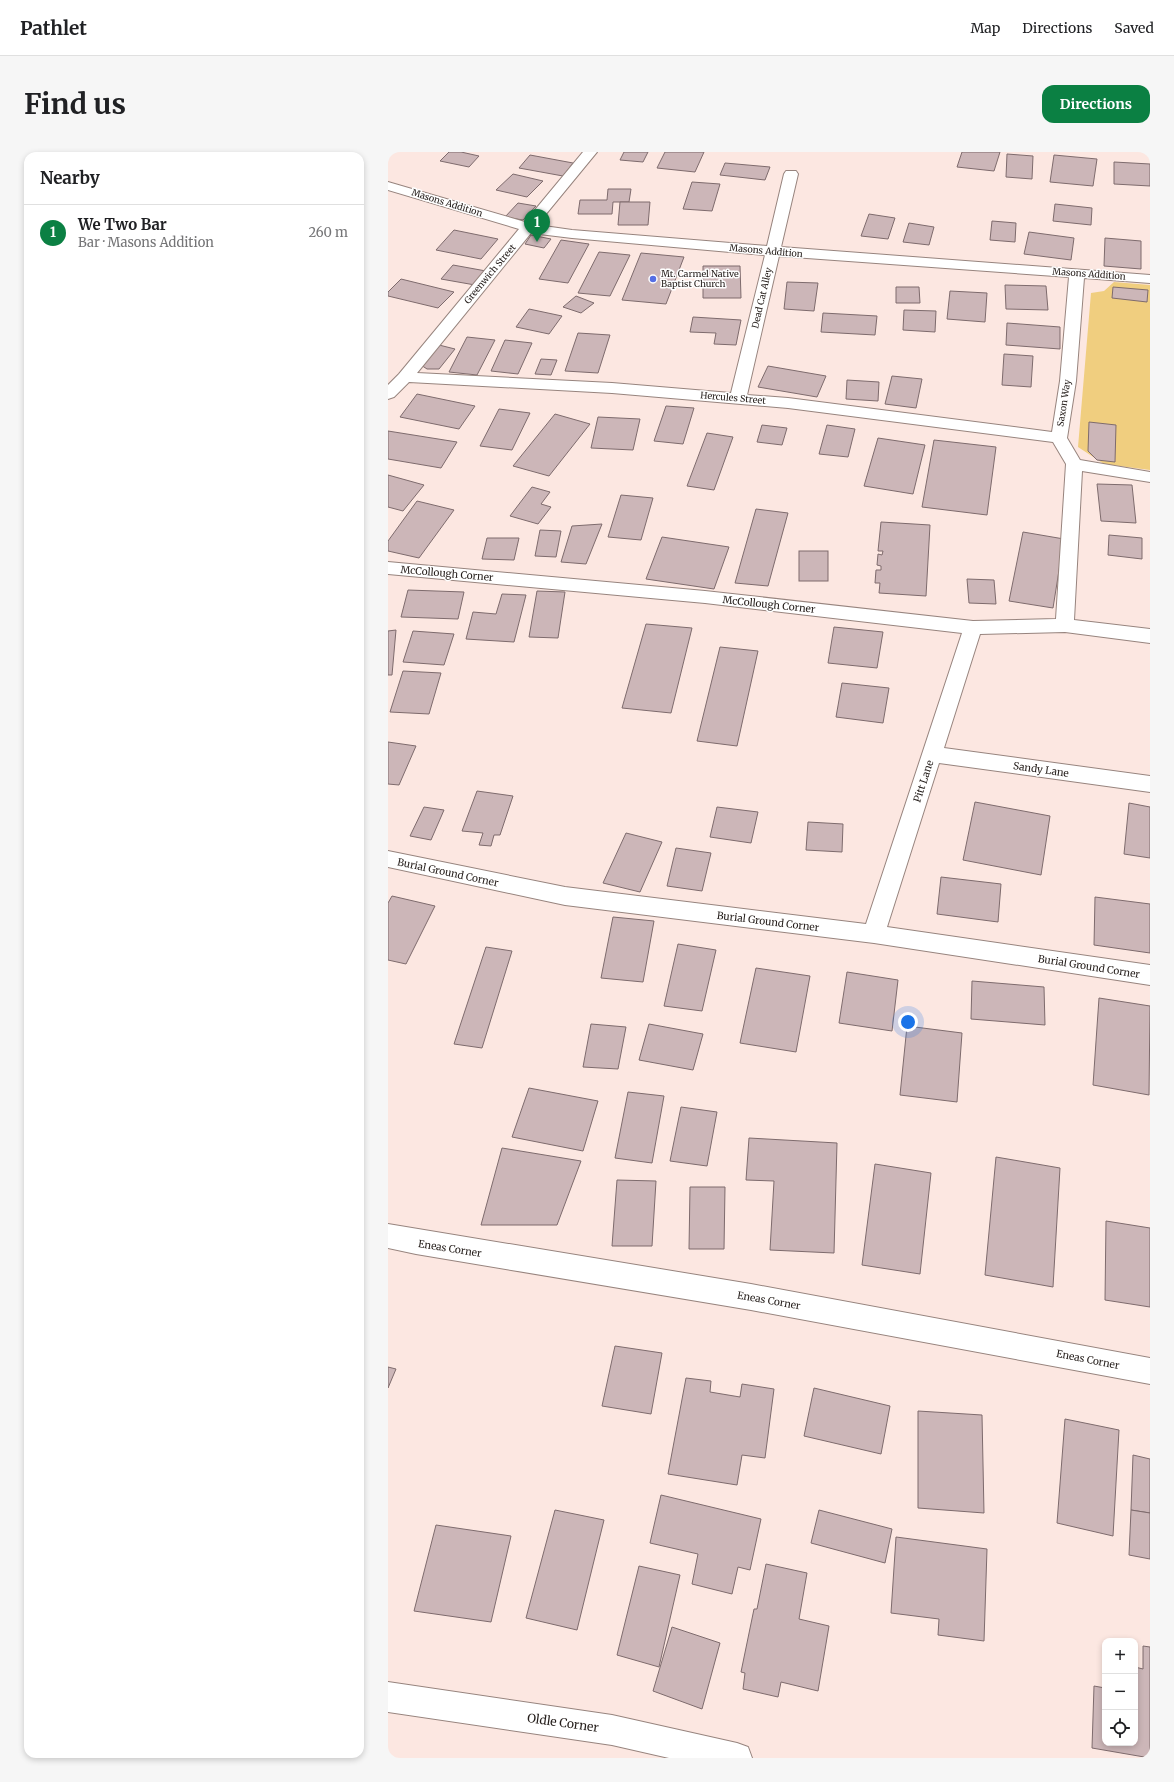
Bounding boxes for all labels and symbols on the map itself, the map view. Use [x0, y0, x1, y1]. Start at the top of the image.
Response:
street label: Masons Addition [410, 186, 484, 219]
pin: 1 [524, 209, 550, 242]
street label: Greenwich Street [462, 241, 518, 306]
street label: Masons Addition [729, 242, 803, 259]
street label: Masons Addition [1052, 265, 1126, 282]
street label: Dead Cat Alley [749, 266, 774, 330]
place label: Mt. Carmel Native Baptist Church [661, 268, 739, 289]
marker: Mt. Carmel Native Baptist Church [648, 274, 658, 284]
street label: Saxon Way [1054, 378, 1073, 427]
street label: Hercules Street [700, 389, 767, 406]
street label: McCollough Corner [400, 563, 494, 584]
street label: McCollough Corner [722, 593, 816, 616]
street label: Pitt Lane [911, 758, 936, 804]
street label: Sandy Lane [1012, 759, 1070, 780]
street label: Burial Ground Corner [396, 855, 500, 890]
street label: Burial Ground Corner [716, 909, 820, 934]
street label: Burial Ground Corner [1037, 952, 1141, 981]
your location [898, 1012, 918, 1032]
street label: Eneas Corner [417, 1237, 483, 1260]
street label: Eneas Corner [736, 1289, 802, 1313]
street label: Eneas Corner [1055, 1347, 1121, 1372]
street label: Oldle Corner [526, 1710, 600, 1735]

